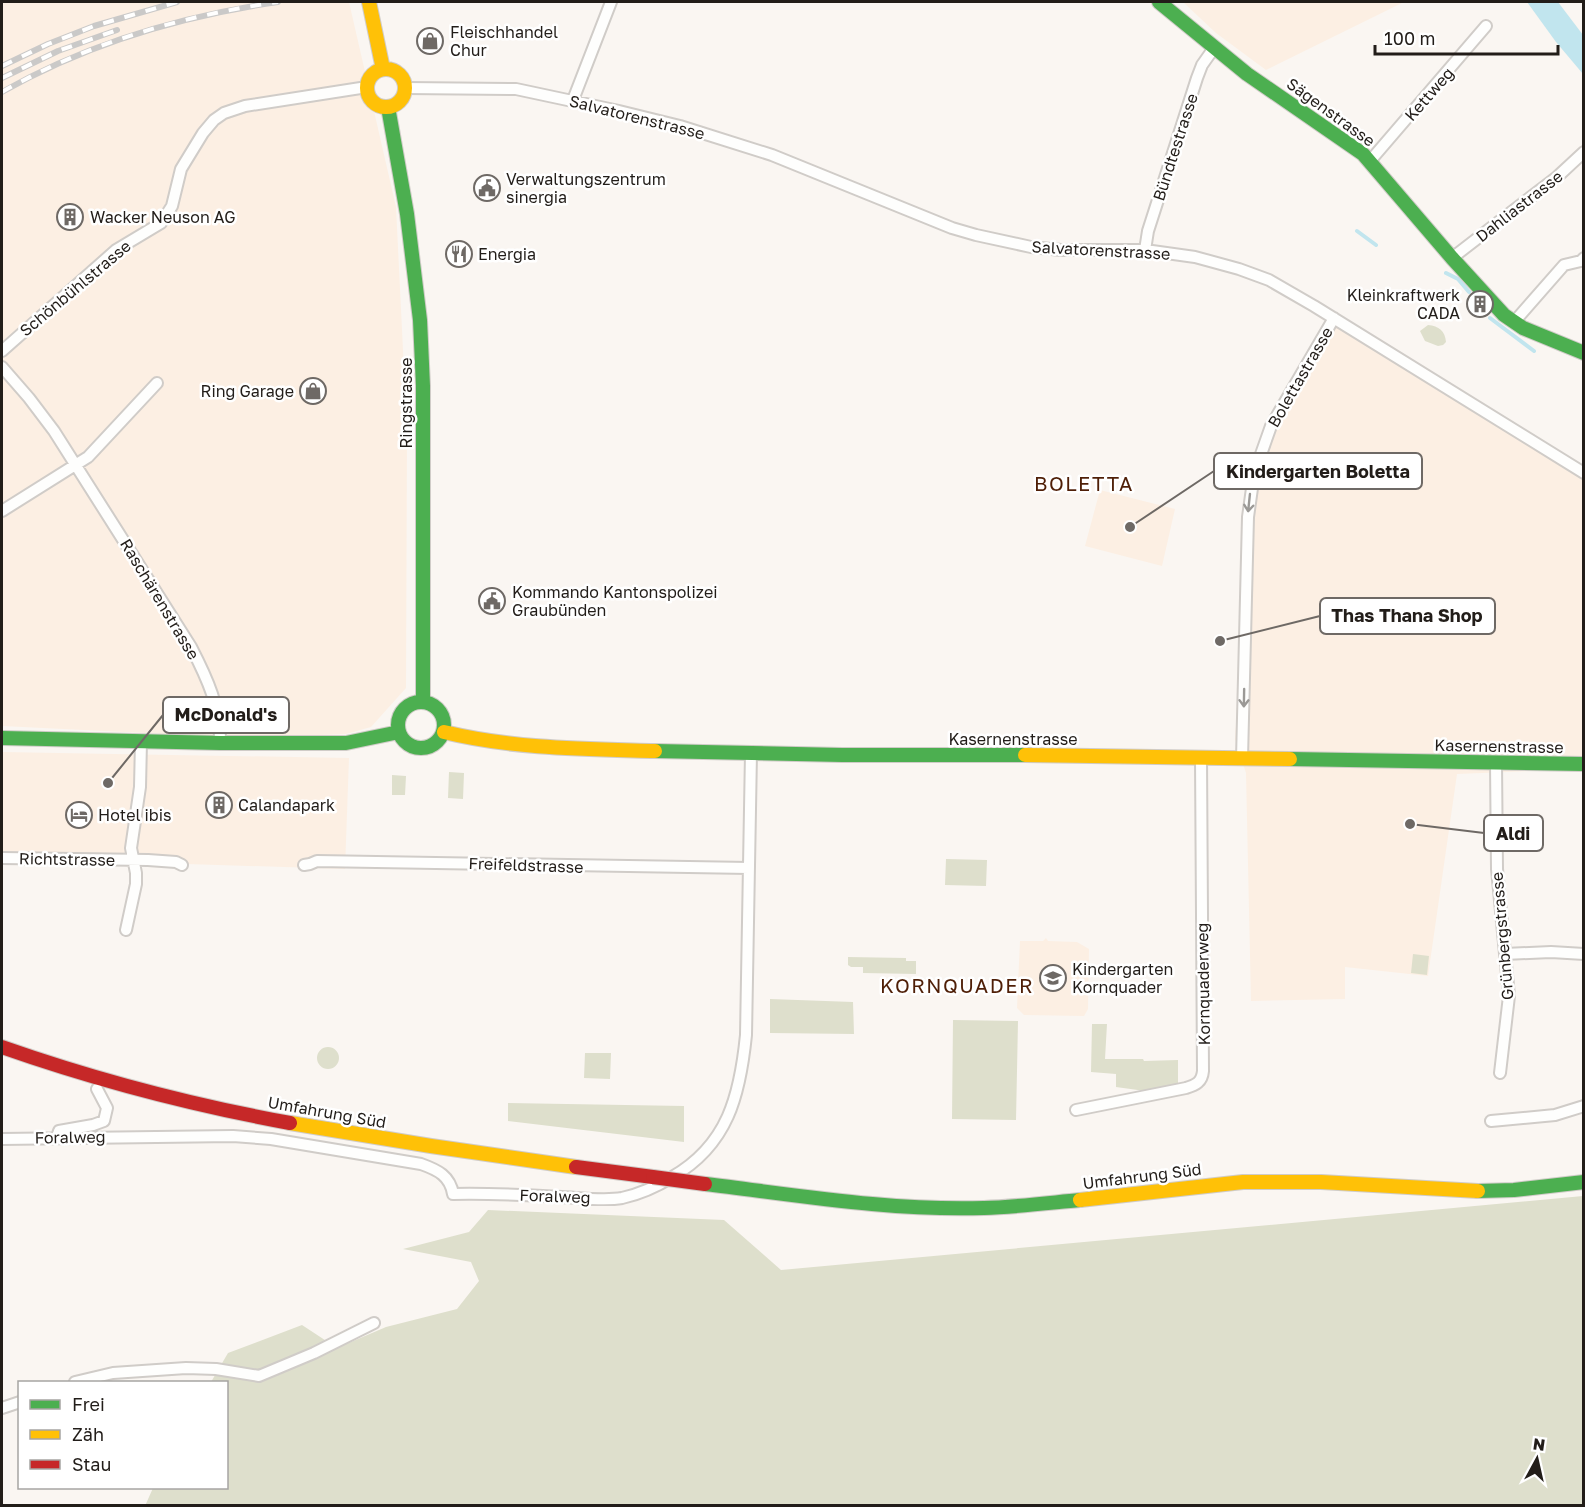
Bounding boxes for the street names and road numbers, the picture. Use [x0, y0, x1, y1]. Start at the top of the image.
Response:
street label: Kettweg [1400, 63, 1458, 125]
street label: Sägenstrasse [1283, 73, 1379, 151]
street label: Salvatorenstrasse [567, 90, 707, 144]
street label: Bündtestrasse [1148, 91, 1202, 203]
street label: Dahliastrasse [1472, 166, 1566, 246]
street label: Schönbühlstrasse [15, 236, 135, 340]
street label: Salvatorenstrasse [1031, 236, 1171, 264]
street label: Bolettastrasse [1263, 323, 1337, 431]
street label: Ringstrasse [396, 357, 416, 449]
street label: Raschärenstrasse [116, 535, 204, 663]
street label: Kasernenstrasse [948, 729, 1078, 749]
street label: Kasernenstrasse [1434, 735, 1564, 757]
street label: Richtstrasse [19, 848, 115, 870]
street label: Freifeldstrasse [468, 853, 584, 877]
street label: Grünbergstrasse [1486, 871, 1518, 1001]
street label: Kornquaderweg [1192, 923, 1214, 1045]
street label: Umfahrung Süd [266, 1092, 388, 1132]
street label: Foralweg [34, 1126, 106, 1148]
street label: Umfahrung Süd [1081, 1159, 1203, 1193]
street label: Foralweg [519, 1185, 591, 1207]

